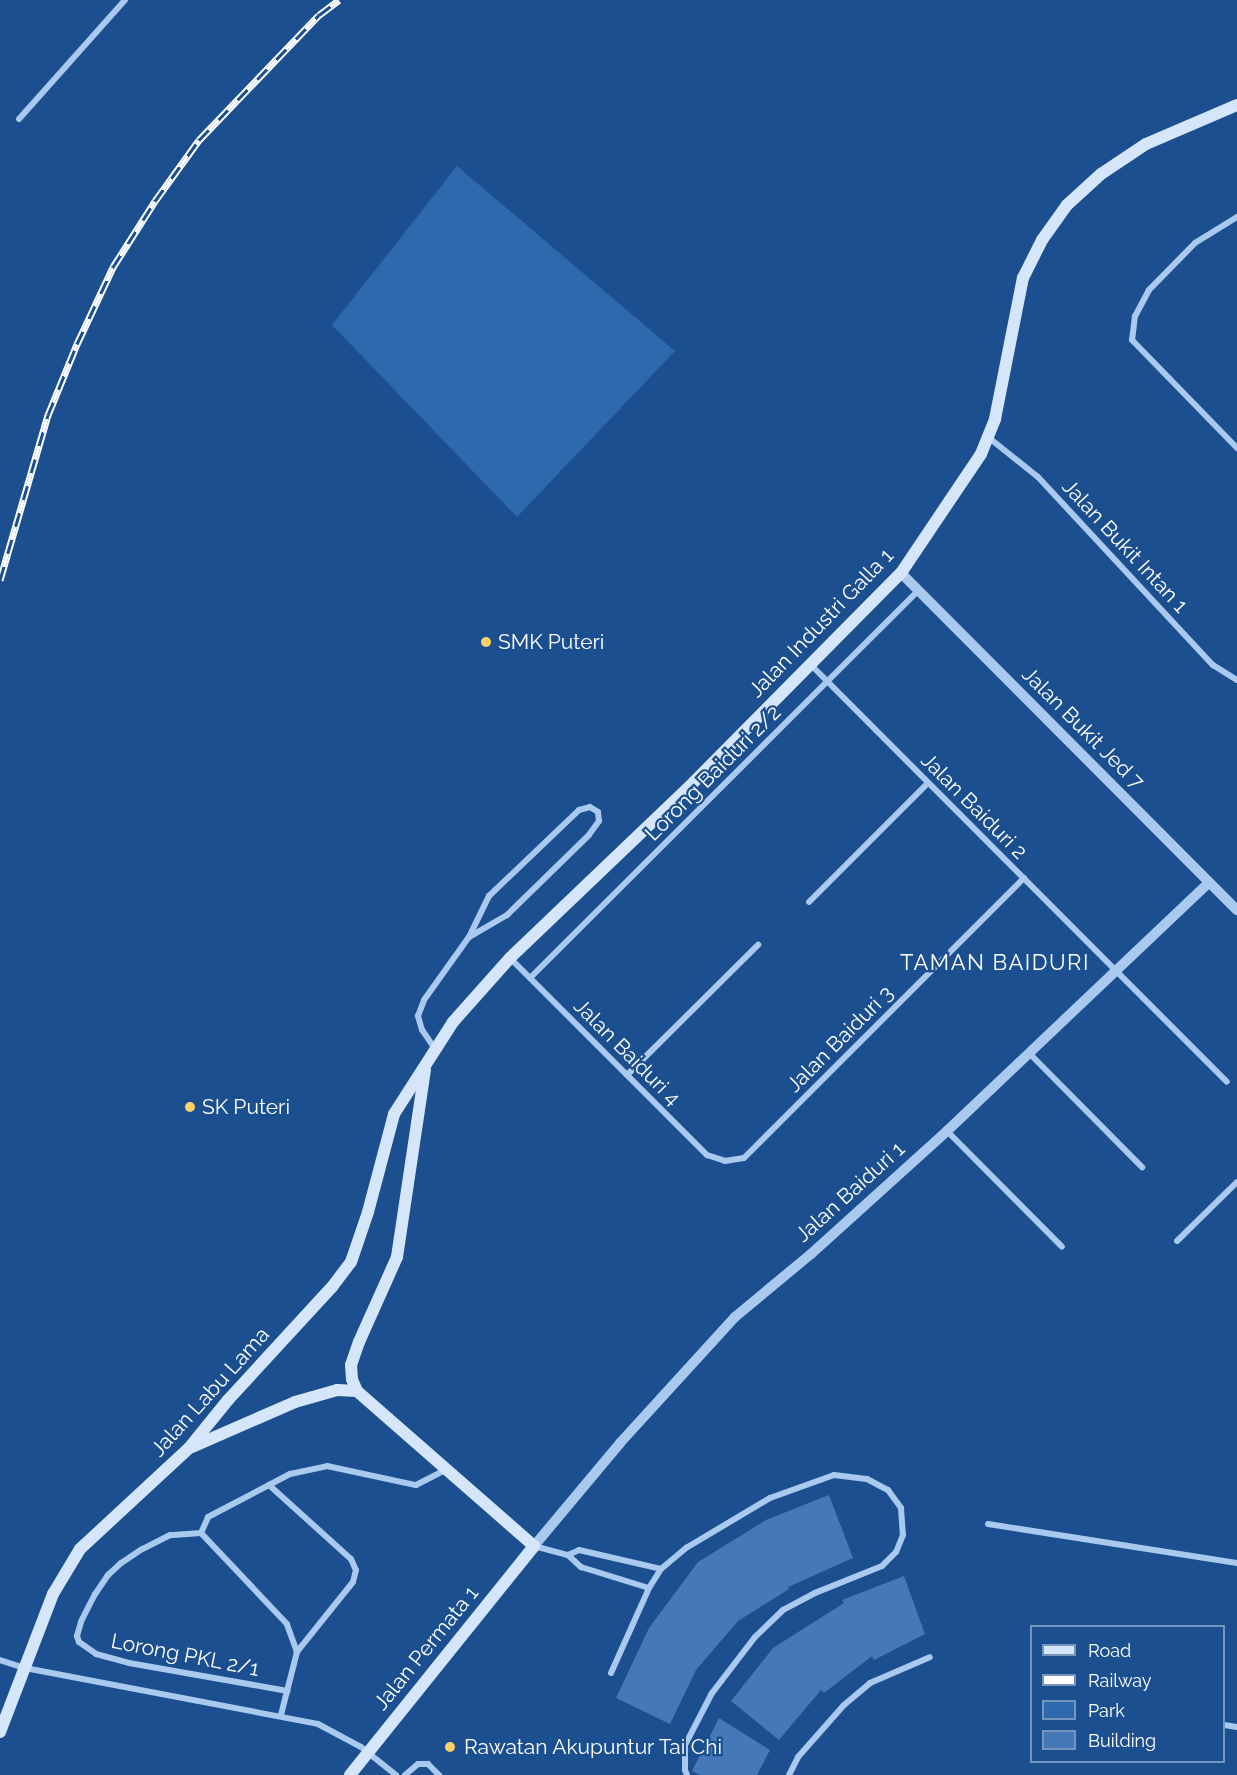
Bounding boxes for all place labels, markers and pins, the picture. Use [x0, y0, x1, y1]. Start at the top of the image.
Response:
place label: SMK Puteri [498, 629, 605, 655]
marker: SMK Puteri [479, 635, 493, 649]
place label: SK Puteri [202, 1094, 290, 1120]
marker: SK Puteri [183, 1100, 197, 1114]
place label: Rawatan Akupuntur Tai Chi [464, 1734, 724, 1760]
marker: Rawatan Akupuntur Tai Chi [441, 1738, 459, 1756]

